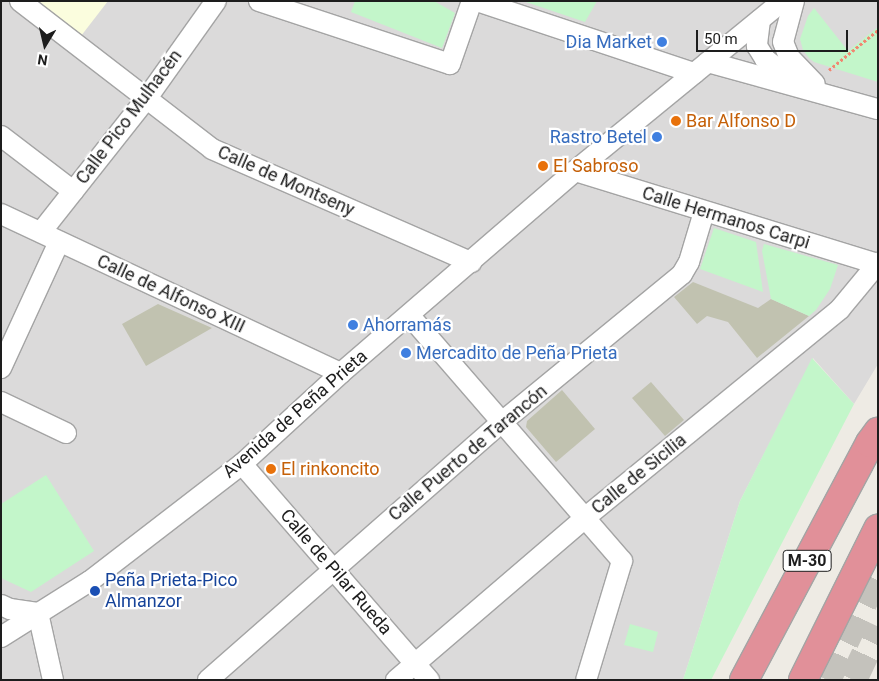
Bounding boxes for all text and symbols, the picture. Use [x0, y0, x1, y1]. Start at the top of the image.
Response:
north arrow [20, 20, 70, 70]
scale bar [699, 20, 852, 52]
text: 50 m [704, 30, 738, 48]
place label: Dia Market [566, 31, 652, 53]
marker: Dia Market [656, 36, 668, 48]
street label: Calle Pico Mulhacén [71, 45, 187, 189]
text: N [37, 51, 49, 68]
place label: Bar Alfonso D [686, 110, 796, 132]
marker: Bar Alfonso D [670, 115, 682, 127]
place label: Rastro Betel [550, 126, 647, 148]
marker: Rastro Betel [651, 131, 663, 143]
street label: Calle de Montseny [214, 141, 358, 221]
place label: El Sabroso [553, 155, 638, 177]
marker: El Sabroso [537, 160, 549, 172]
street label: Calle Hermanos Carpi [639, 182, 813, 254]
street label: Calle de Alfonso XIII [93, 250, 249, 338]
place label: Ahorramás [363, 314, 451, 336]
marker: Ahorramás [347, 319, 359, 331]
place label: Mercadito de Peña Prieta [416, 342, 618, 364]
street label: Avenida de Peña Prieta [218, 345, 372, 483]
marker: Mercadito de Peña Prieta [400, 347, 412, 359]
street label: Calle Puerto de Tarancón [384, 380, 552, 526]
street label: Calle de Sicilia [587, 429, 691, 519]
place label: El rinkoncito [281, 458, 380, 480]
marker: El rinkoncito [265, 463, 277, 475]
street label: Calle de Pilar Rueda [276, 505, 396, 639]
road number: M-30 [782, 548, 832, 574]
place label: Peña Prieta-Pico Almanzor [105, 570, 237, 612]
marker: Peña Prieta-Pico Almanzor [89, 585, 101, 597]

